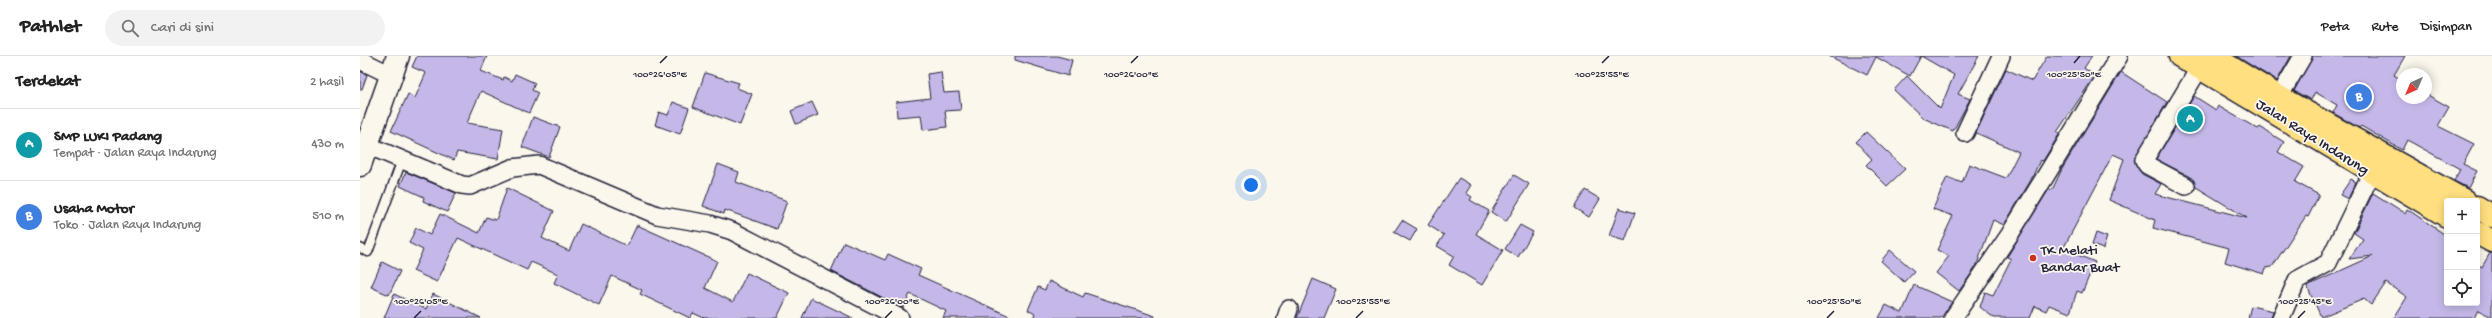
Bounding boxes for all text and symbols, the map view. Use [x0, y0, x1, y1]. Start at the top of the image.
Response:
search box [105, 10, 385, 46]
text: Pathlet [20, 16, 81, 39]
icon: search [119, 17, 141, 39]
text: Cari di sini [151, 19, 214, 37]
text: Peta [2321, 19, 2350, 36]
text: Rute [2372, 19, 2398, 36]
text: Disimpan [2420, 19, 2472, 36]
north arrow [2396, 68, 2432, 104]
text: 100°26'05"E [632, 69, 688, 81]
text: 100°26'00"E [1103, 69, 1159, 81]
text: 100°25'55"E [1574, 69, 1630, 81]
text: 100°25'50"E [2046, 69, 2102, 81]
text: Terdekat [16, 72, 80, 92]
text: 2 hasil [310, 75, 344, 90]
pin: B [2346, 82, 2372, 112]
street label: Jalan Raya Indarung [2252, 96, 2372, 180]
pin: A [2177, 104, 2203, 134]
text: SMP LUKI Padang [54, 128, 162, 146]
text: A [25, 137, 33, 152]
text: 430 m [311, 137, 344, 152]
text: Tempat · Jalan Raya Indarung [54, 146, 217, 161]
your location [1241, 175, 1261, 195]
map controls [2444, 198, 2480, 306]
button: + [2444, 198, 2480, 234]
text: Usaha Motor [54, 200, 134, 218]
text: B [26, 209, 32, 224]
text: 510 m [312, 209, 344, 224]
text: Toko · Jalan Raya Indarung [54, 218, 201, 233]
button: − [2444, 234, 2480, 270]
place label: TK Melati Bandar Buat [2040, 242, 2121, 277]
marker: TK Melati Bandar Buat [2028, 253, 2038, 263]
button: locate [2444, 270, 2480, 306]
text: 100°26'05"E [393, 296, 449, 308]
text: 100°26'00"E [864, 296, 920, 308]
text: 100°25'55"E [1335, 296, 1391, 308]
text: 100°25'50"E [1806, 296, 1862, 308]
text: 100°25'45"E [2278, 296, 2332, 308]

